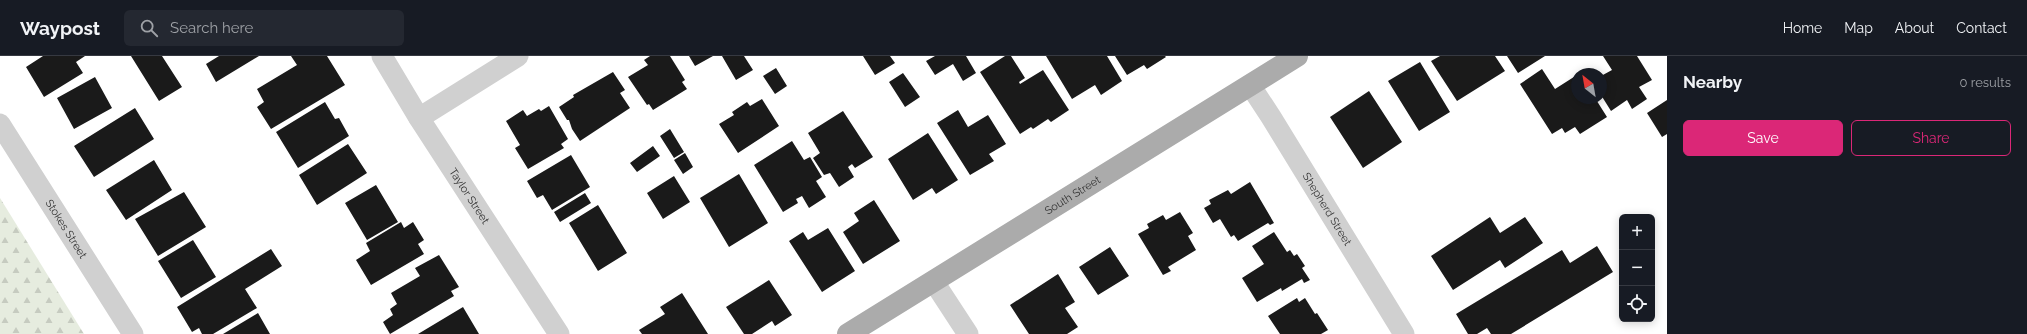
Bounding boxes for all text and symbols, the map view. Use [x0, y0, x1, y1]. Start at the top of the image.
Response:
search box [124, 10, 404, 46]
text: Waypost [20, 17, 100, 39]
icon: search [138, 17, 160, 39]
text: Search here [170, 19, 253, 37]
text: Home [1783, 20, 1822, 36]
text: Map [1844, 20, 1873, 36]
text: About [1895, 20, 1934, 36]
text: Contact [1956, 20, 2007, 36]
north arrow [1571, 68, 1607, 104]
text: Nearby [1683, 72, 1742, 92]
text: 0 results [1960, 75, 2011, 90]
button: Save [1683, 120, 1843, 156]
button: Share [1851, 120, 2011, 156]
street label: Taylor Street [446, 166, 492, 227]
street label: Shepherd Street [1300, 170, 1354, 248]
street label: South Street [1042, 173, 1103, 218]
street label: Stokes Street [42, 197, 90, 261]
map controls [1619, 214, 1655, 322]
button: + [1619, 214, 1655, 250]
button: − [1619, 250, 1655, 286]
button: locate [1619, 286, 1655, 322]

